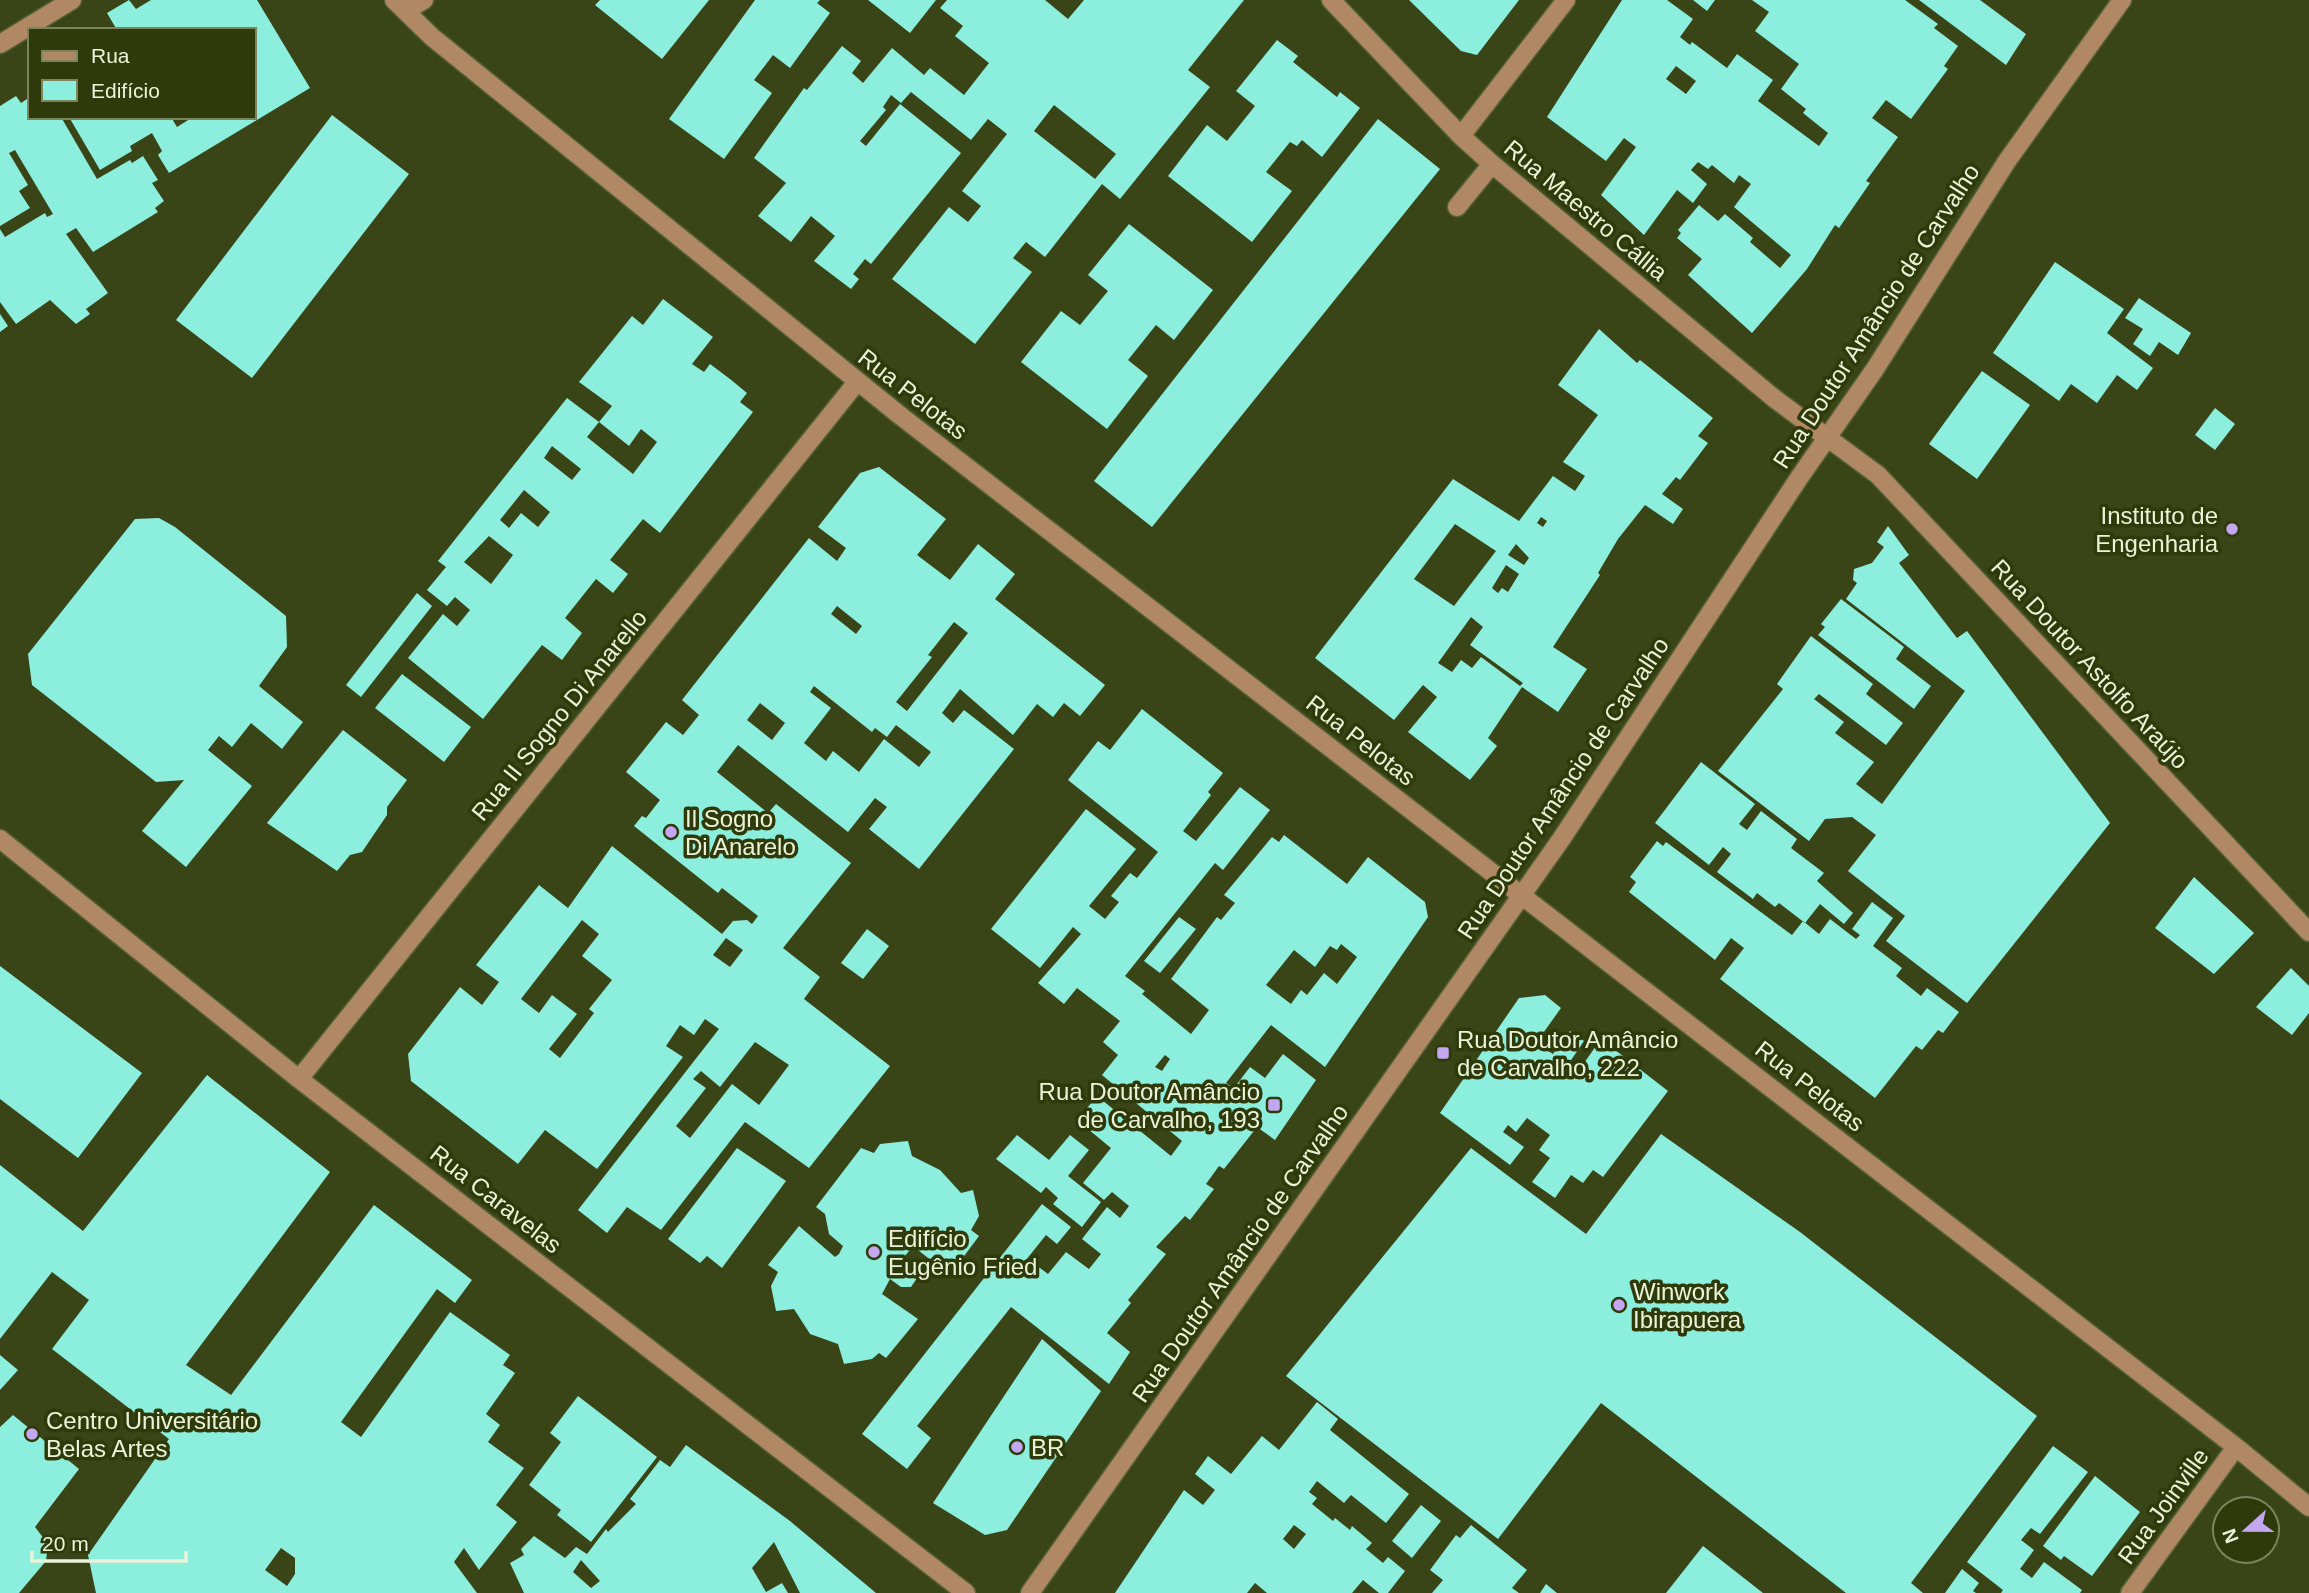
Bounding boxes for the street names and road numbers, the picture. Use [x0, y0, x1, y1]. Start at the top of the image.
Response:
street label: Rua Maestro Cállia [1499, 134, 1673, 286]
street label: Rua Doutor Amâncio de Carvalho [1767, 159, 1985, 473]
street label: Rua Pelotas [853, 343, 973, 445]
street label: Rua Doutor Astolfo Araújo [1986, 554, 2194, 774]
street label: Rua II Sogno Di Anarello [466, 604, 652, 826]
street label: Rua Doutor Amâncio de Carvalho [1452, 632, 1674, 944]
street label: Rua Pelotas [1301, 689, 1421, 791]
street label: Rua Pelotas [1750, 1035, 1870, 1137]
street label: Rua Doutor Amâncio de Carvalho [1126, 1099, 1354, 1407]
street label: Rua Caravelas [425, 1139, 567, 1259]
street label: Rua Joinville [2112, 1443, 2214, 1569]

